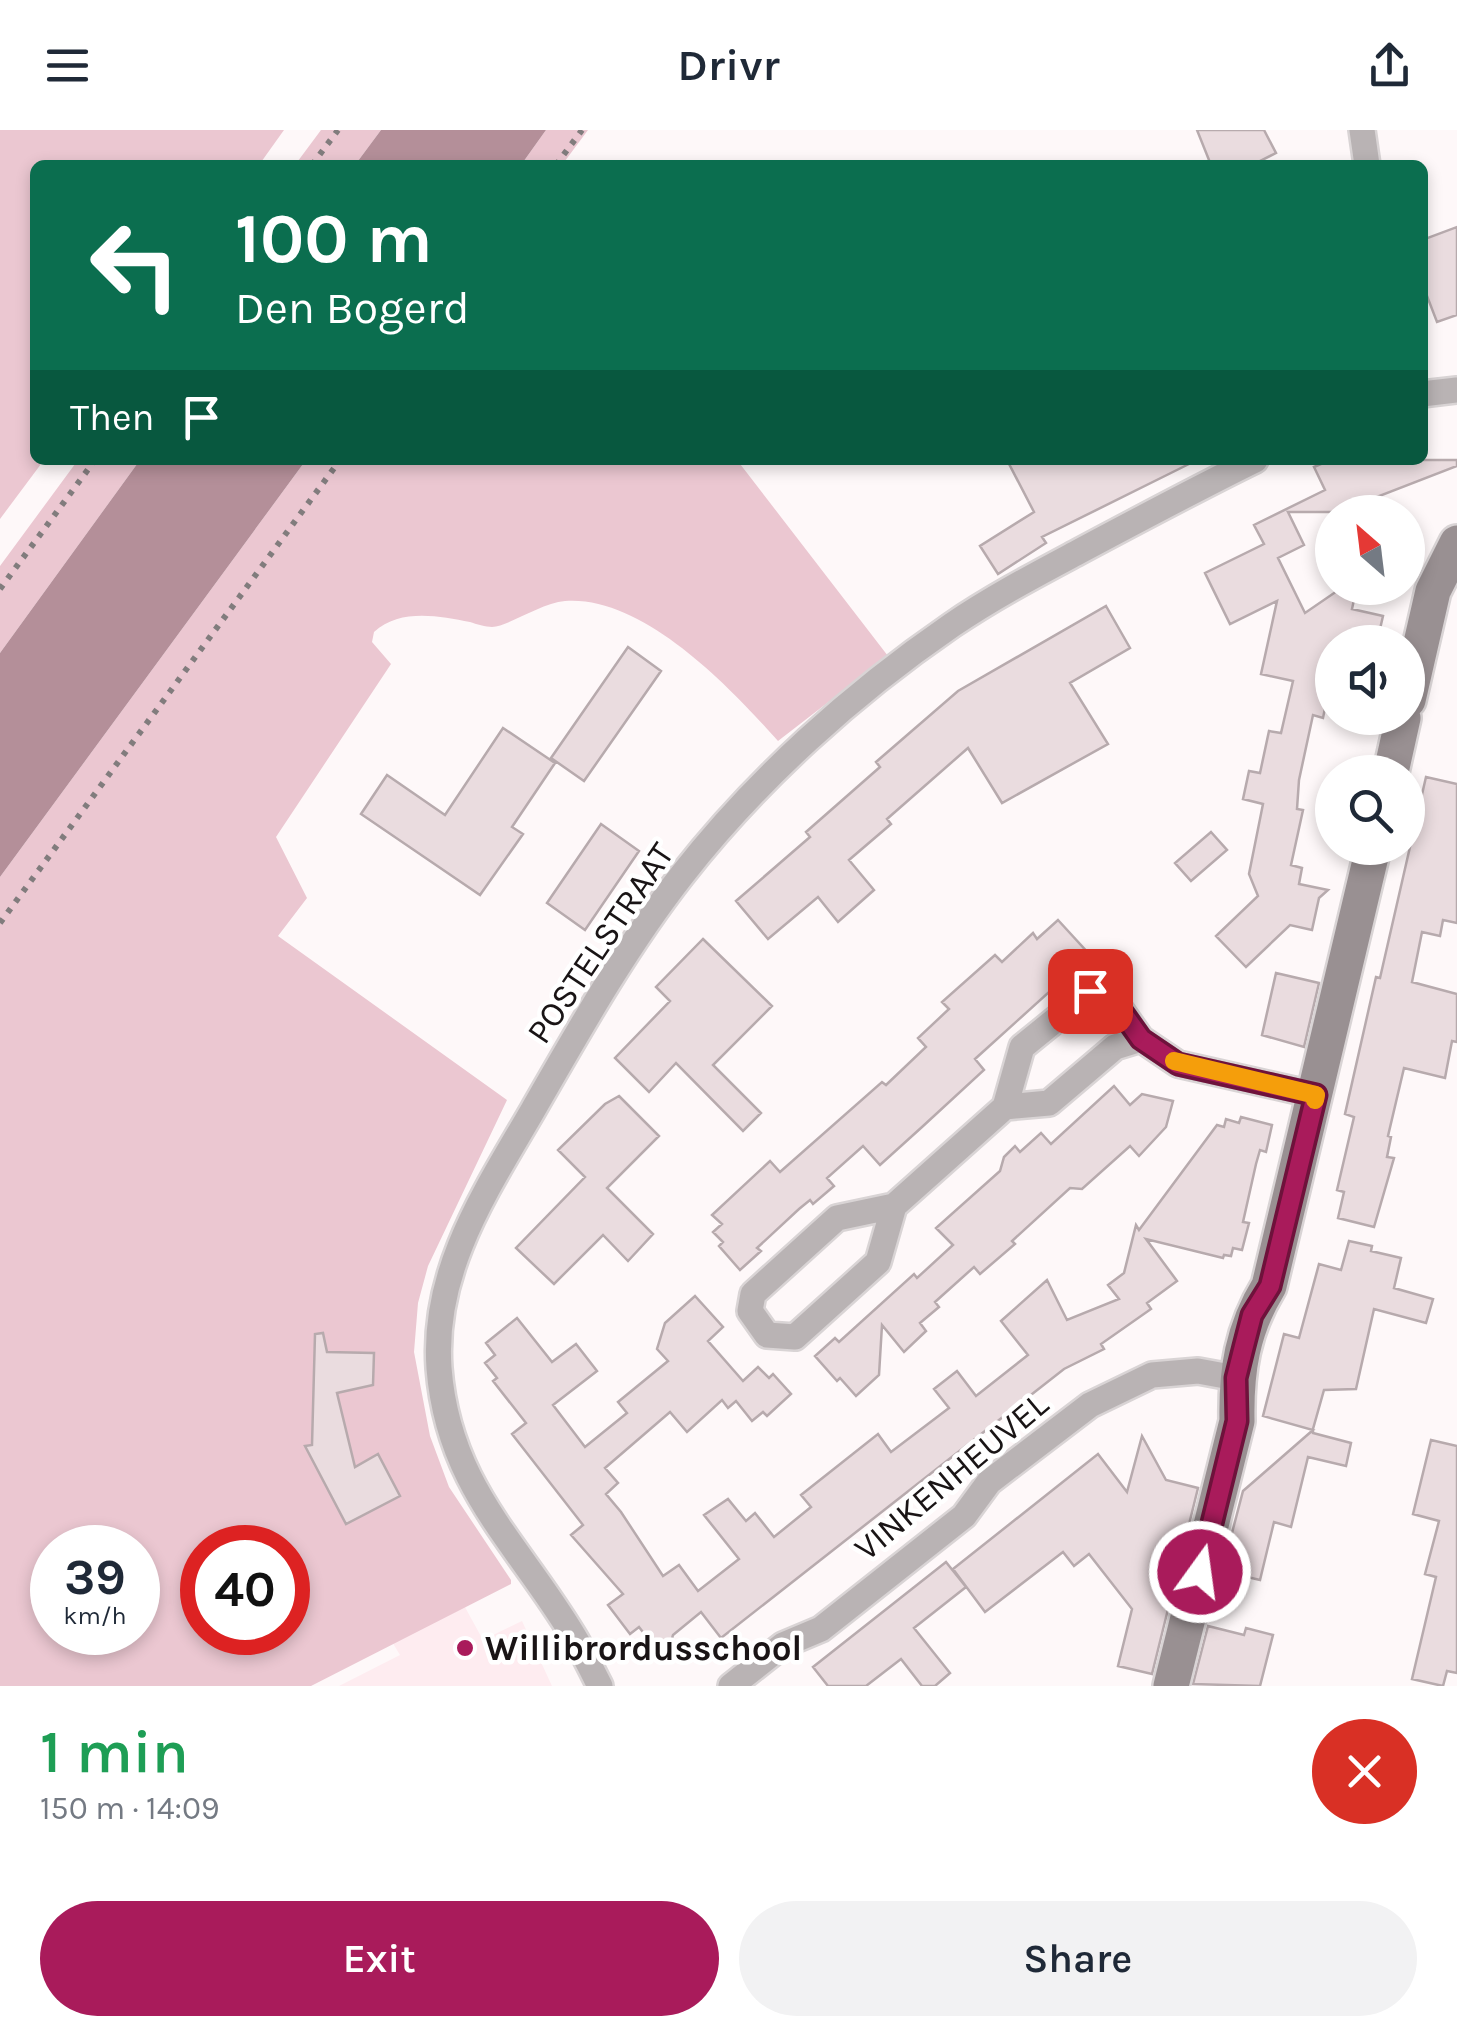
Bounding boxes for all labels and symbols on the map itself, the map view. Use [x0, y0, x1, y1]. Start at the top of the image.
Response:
north arrow [1315, 495, 1425, 605]
street label: POSTELSTRAAT [518, 835, 683, 1051]
pin [1048, 949, 1133, 1034]
street label: VINKENHEUVEL [846, 1383, 1057, 1569]
position arrow [1148, 1520, 1252, 1624]
speed limit sign: 40 [180, 1525, 310, 1655]
place label: Willibrordusschool [485, 1628, 802, 1669]
marker: Willibrordusschool [454, 1637, 476, 1659]

